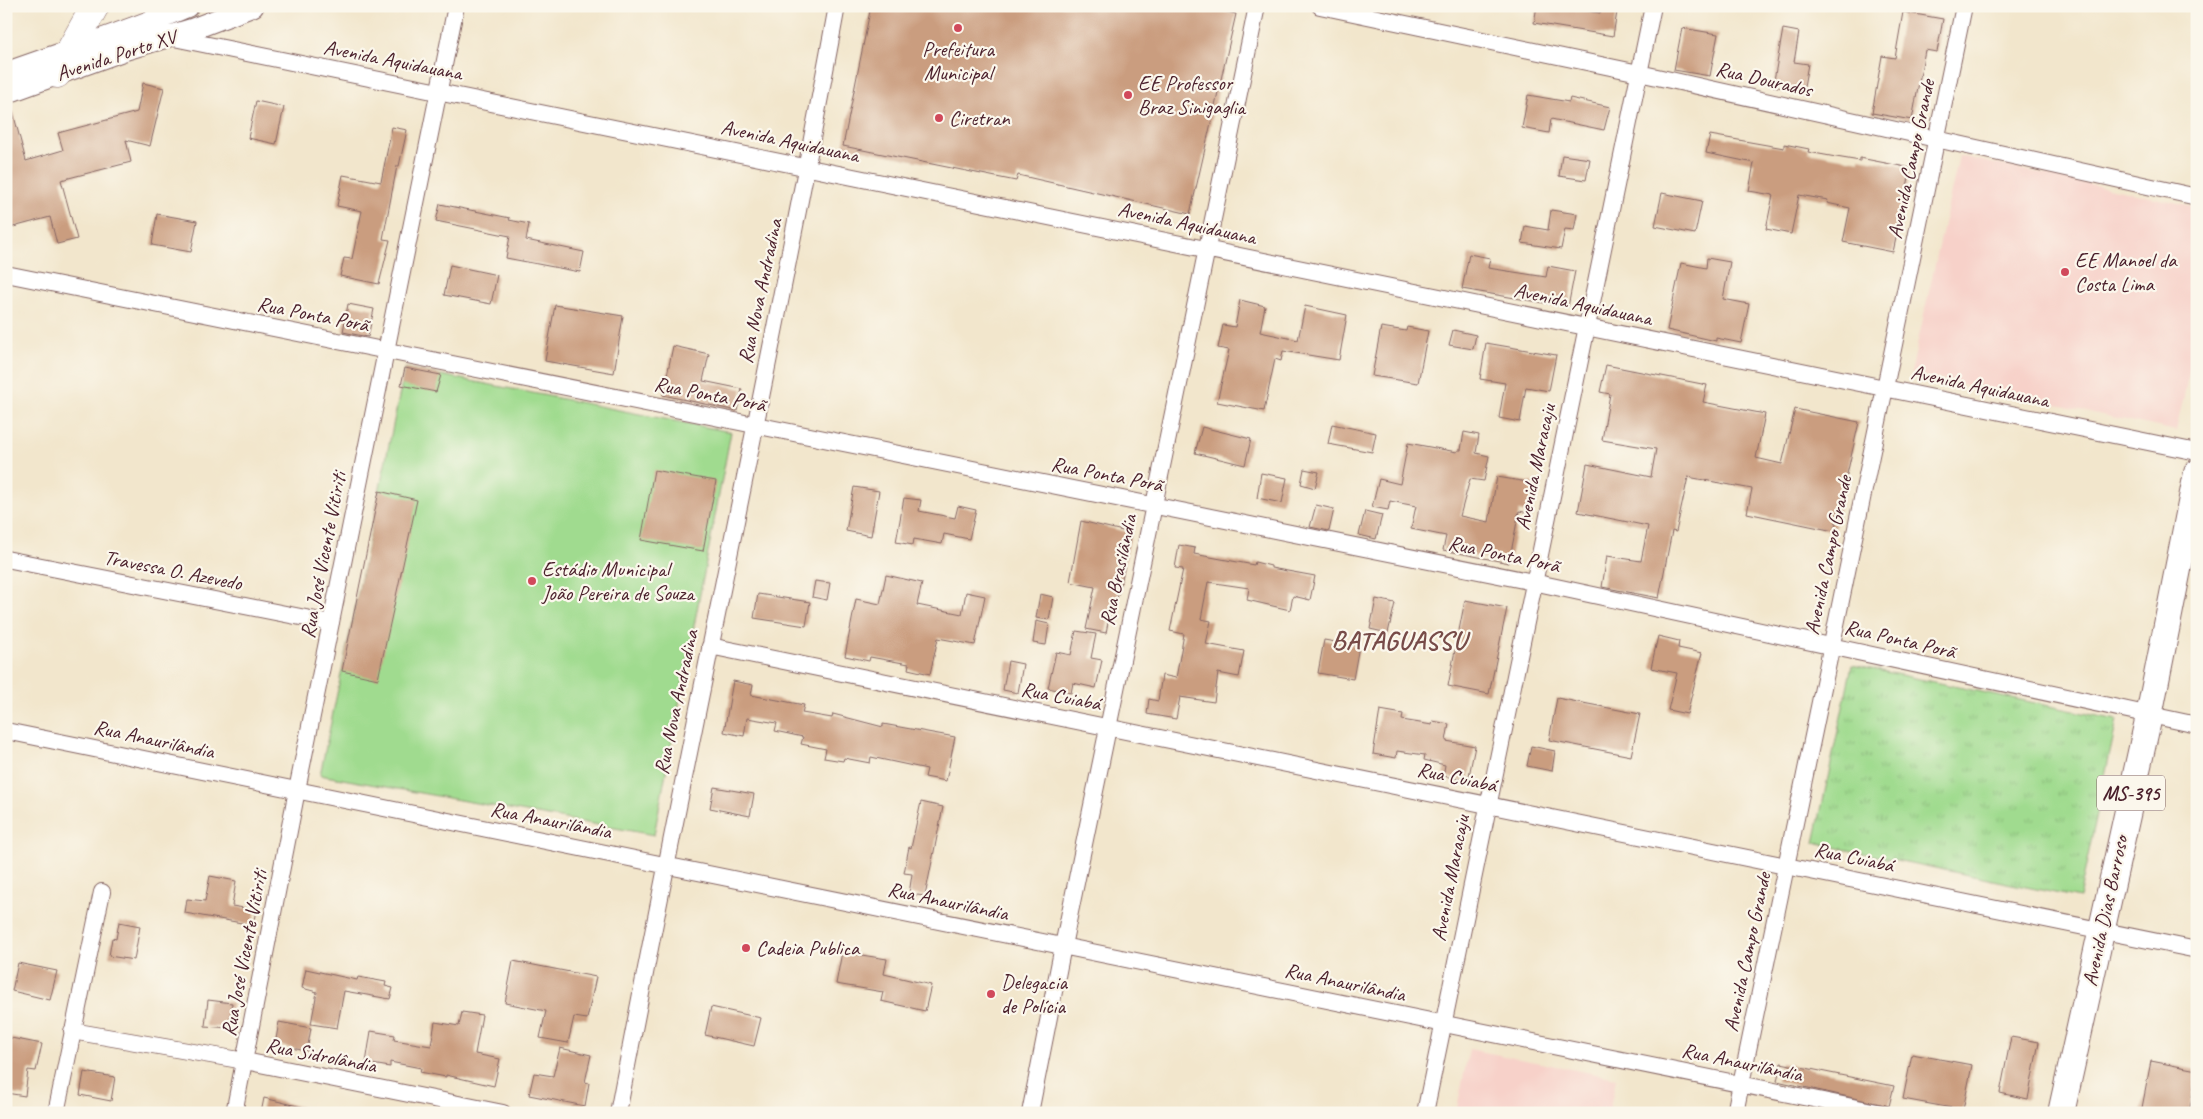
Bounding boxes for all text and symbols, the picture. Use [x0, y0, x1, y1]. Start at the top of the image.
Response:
street label: Avenida Porto XV [53, 22, 183, 87]
marker: Prefeitura Municipal [952, 22, 964, 34]
street label: Avenida Aquidauana [322, 34, 467, 87]
place label: Prefeitura Municipal [922, 36, 995, 86]
street label: Rua Dourados [1713, 55, 1816, 103]
place label: EE Professor Braz Sinigaglia [1138, 70, 1247, 120]
street label: Avenida Campo Grande [1881, 75, 1941, 241]
marker: EE Professor Braz Sinigaglia [1122, 89, 1134, 101]
place label: Ciretran [949, 105, 1010, 131]
marker: Ciretran [933, 112, 945, 124]
street label: Avenida Aquidauana [719, 114, 864, 169]
street label: Avenida Aquidauana [1116, 196, 1261, 251]
street label: Rua Nova Andradina [732, 215, 788, 366]
place label: EE Manoel da Costa Lima [2075, 247, 2178, 297]
marker: EE Manoel da Costa Lima [2059, 266, 2071, 278]
street label: Avenida Aquidauana [1512, 277, 1657, 332]
street label: Rua Ponta Porã [255, 290, 374, 338]
street label: Avenida Aquidauana [1909, 359, 2054, 414]
street label: Rua Ponta Porã [652, 370, 771, 418]
street label: Avenida Maracaju [1509, 401, 1561, 532]
street label: Rua Ponta Porã [1049, 450, 1168, 498]
street label: Rua José Vicente Vitiriti [294, 467, 352, 640]
street label: Avenida Campo Grande [1798, 471, 1858, 637]
street label: Rua Brasilândia [1094, 511, 1143, 628]
street label: Rua Ponta Porã [1446, 530, 1565, 579]
street label: Travessa O. Azevedo [102, 544, 246, 596]
place label: Estádio Municipal João Pereira de Souza [541, 556, 696, 606]
marker: Estádio Municipal João Pereira de Souza [526, 575, 538, 587]
street label: Rua Ponta Porã [1842, 614, 1961, 665]
district label: BATAGUASSU [1332, 624, 1471, 657]
street label: Rua Nova Andradina [648, 626, 704, 777]
street label: Rua Cuiabá [1019, 676, 1105, 717]
street label: Rua Anaurilândia [91, 714, 218, 765]
street label: Rua Cuiabá [1415, 756, 1501, 798]
road number: MS-395 [2097, 776, 2165, 810]
street label: Rua Anaurilândia [488, 796, 615, 845]
street label: Avenida Maracaju [1425, 812, 1475, 943]
street label: Avenida Dias Barroso [2076, 831, 2134, 989]
street label: Rua Cuiabá [1812, 836, 1898, 878]
street label: Rua José Vicente Vitiriti [215, 865, 273, 1038]
street label: Avenida Campo Grande [1717, 868, 1777, 1034]
street label: Rua Anaurilândia [885, 876, 1012, 927]
place label: Cadeia Publica [756, 935, 861, 961]
marker: Cadeia Publica [740, 942, 752, 954]
street label: Rua Anaurilândia [1282, 957, 1409, 1008]
place label: Delegacia de Polícia [1001, 969, 1069, 1019]
marker: Delegacia de Polícia [985, 988, 997, 1000]
street label: Rua Sidrolândia [264, 1032, 380, 1079]
street label: Rua Anaurilândia [1679, 1037, 1806, 1088]

